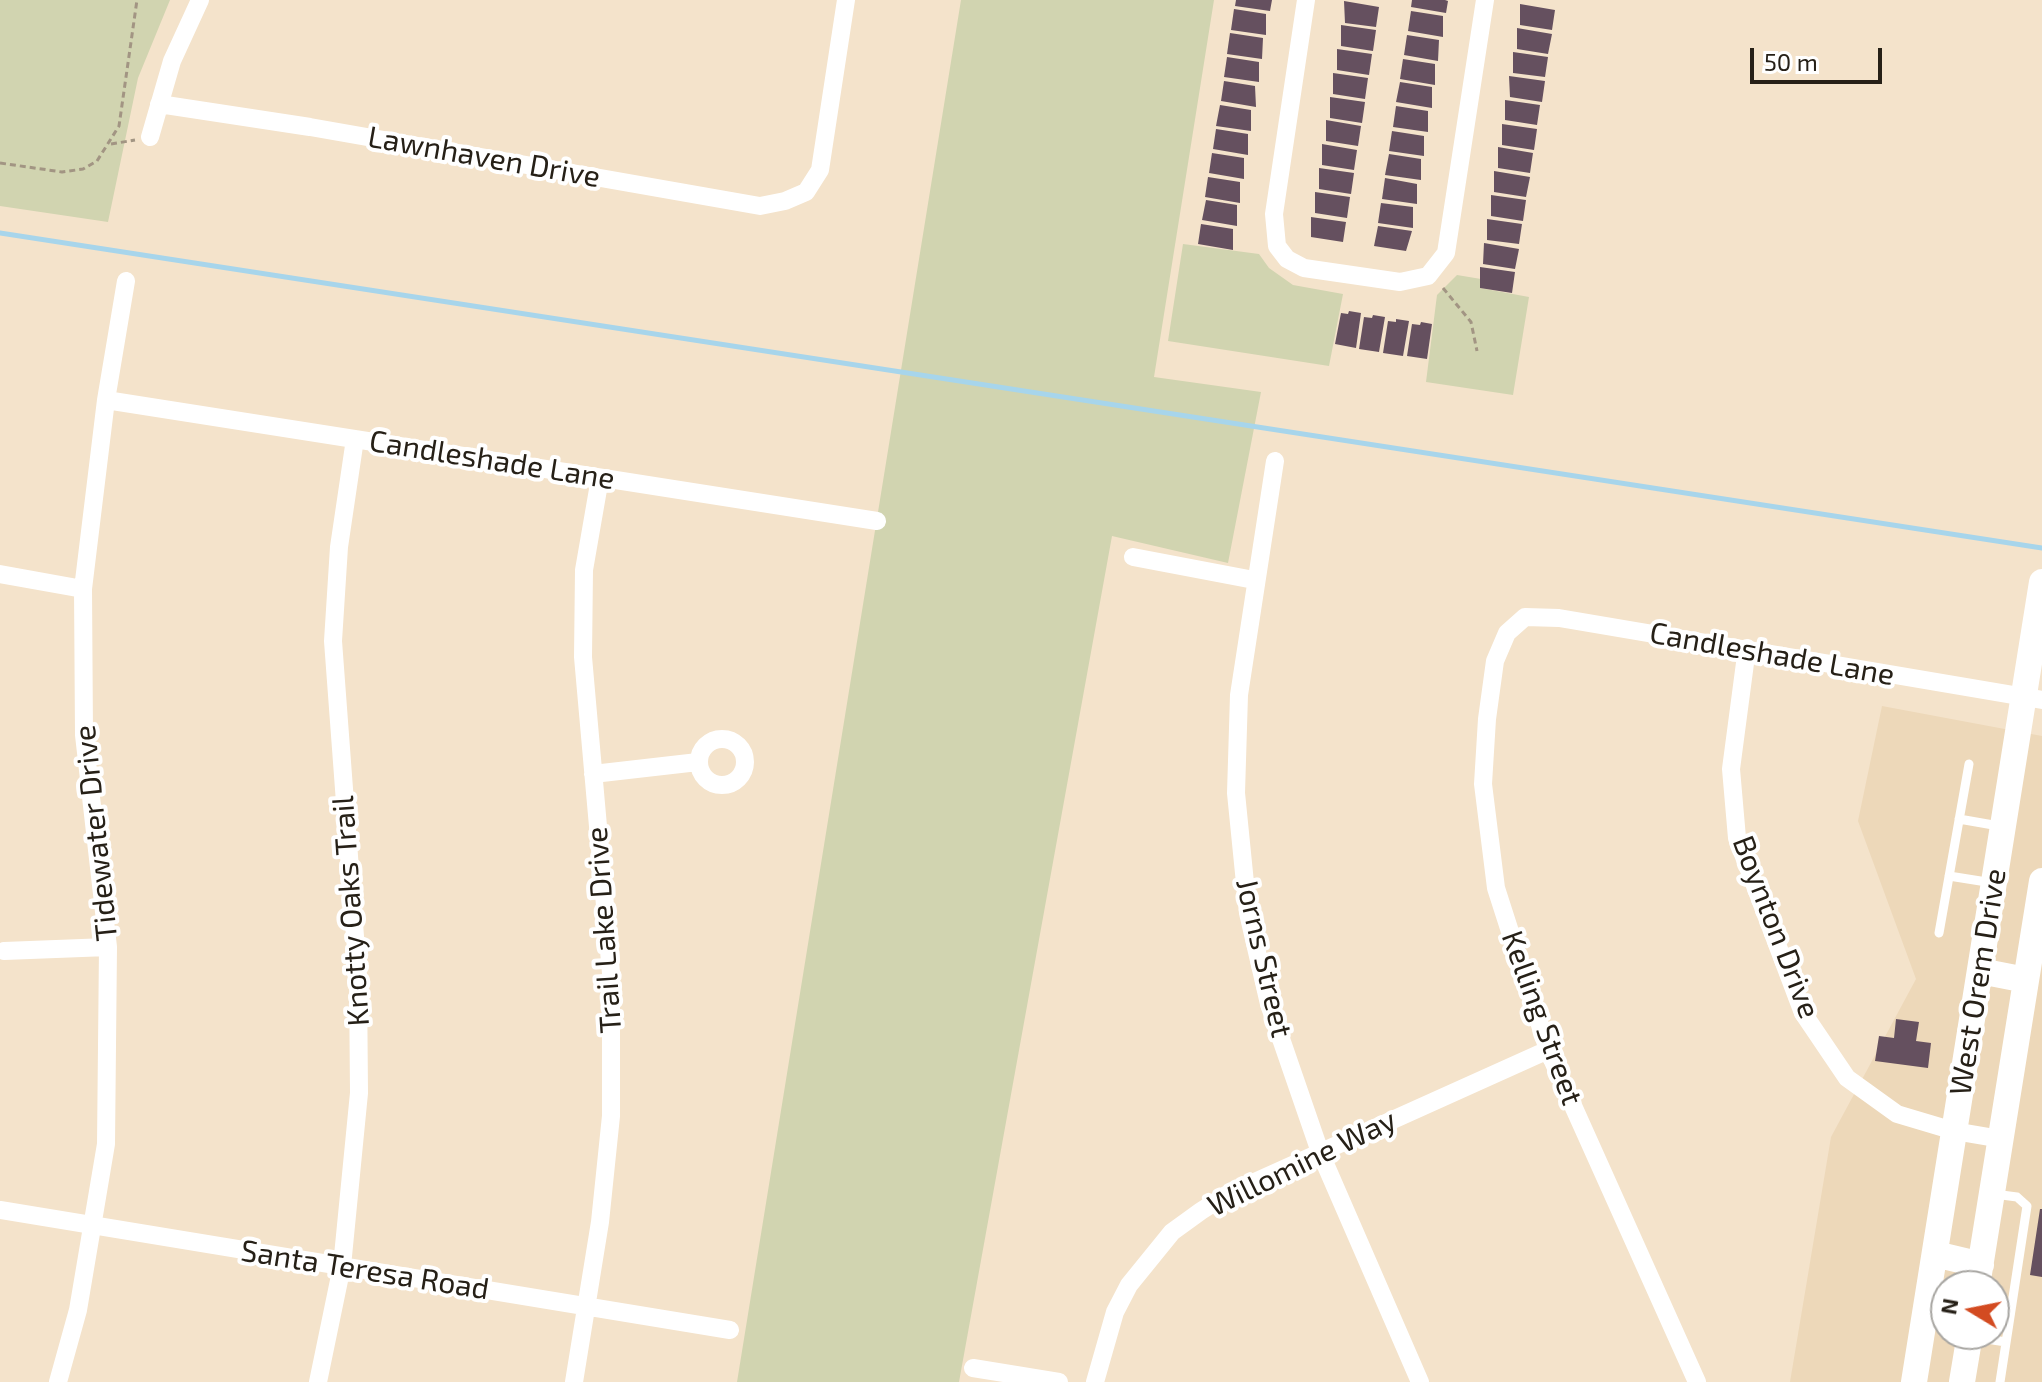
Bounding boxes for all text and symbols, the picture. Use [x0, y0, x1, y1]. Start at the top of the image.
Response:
scale bar [1754, 32, 1886, 82]
text: 50 m [1764, 47, 1818, 76]
street label: Lawnhaven Drive [365, 119, 603, 195]
street label: Candleshade Lane [367, 423, 617, 497]
street label: Candleshade Lane [1647, 615, 1897, 693]
street label: Tidewater Drive [67, 723, 125, 943]
street label: Knotty Oaks Trail [325, 795, 377, 1027]
street label: Trail Lake Drive [579, 826, 629, 1034]
street label: Boynton Drive [1725, 831, 1827, 1023]
street label: West Orem Drive [1942, 866, 2014, 1098]
street label: Jorns Street [1228, 875, 1300, 1041]
street label: Kelling Street [1494, 926, 1590, 1110]
street label: Willomine Way [1202, 1102, 1402, 1224]
street label: Santa Teresa Road [238, 1233, 492, 1307]
north arrow [1930, 1270, 2010, 1350]
text: N [1934, 1296, 1963, 1316]

